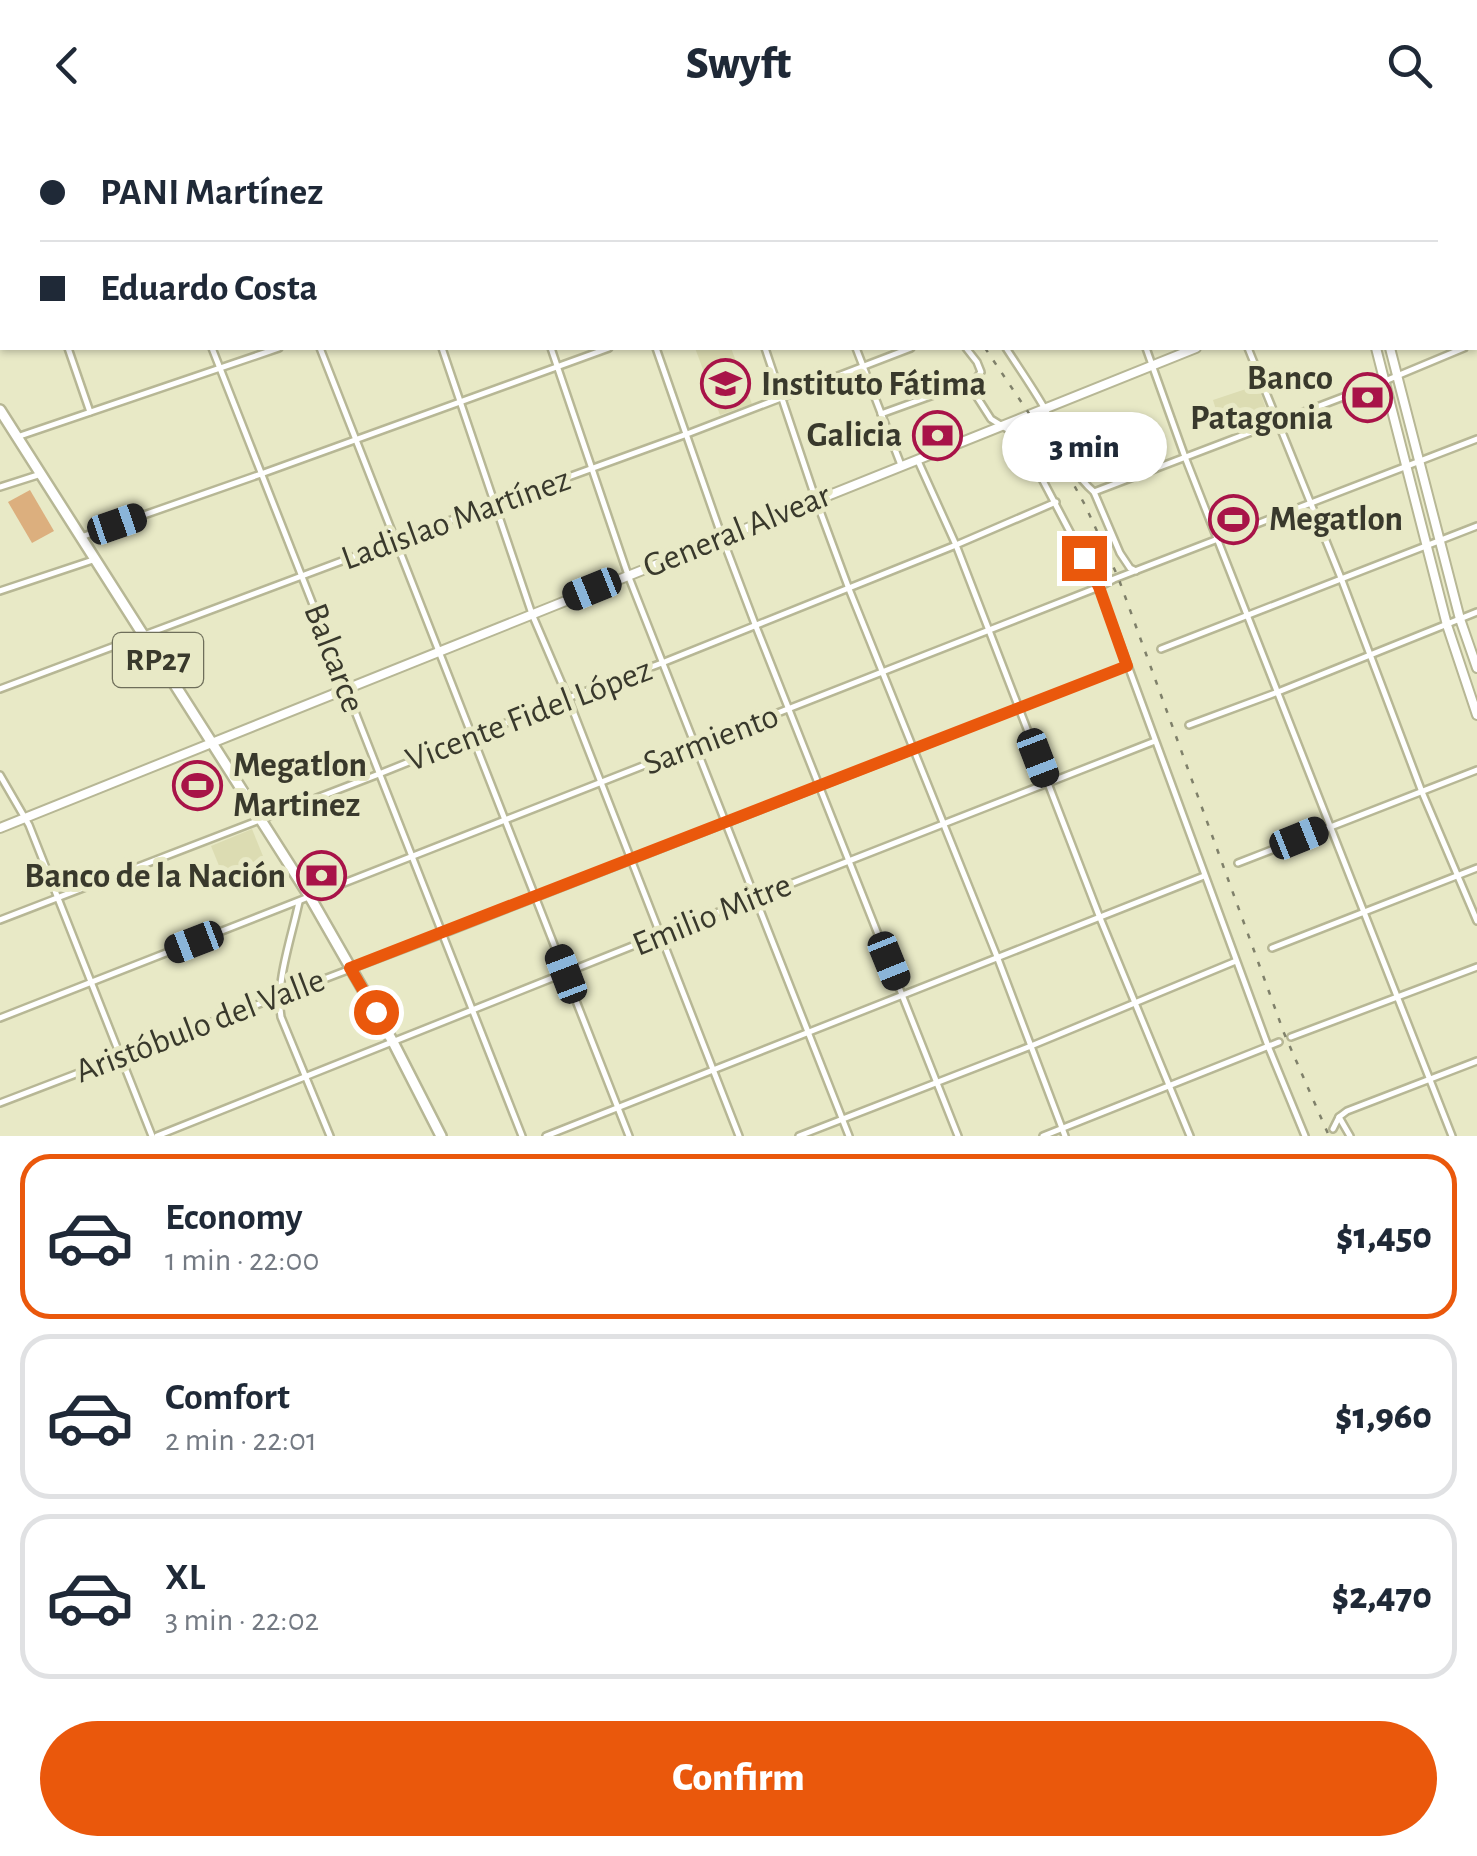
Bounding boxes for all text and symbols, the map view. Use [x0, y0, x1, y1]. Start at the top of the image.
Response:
icon: back [40, 38, 95, 93]
icon: search [1382, 38, 1437, 93]
text: Swyft [686, 42, 791, 87]
text: PANI Martínez [100, 174, 323, 212]
text: Eduardo Costa [100, 270, 318, 308]
school or university icon: Instituto Fátima [700, 358, 752, 410]
place label: Banco Patagonia [1190, 361, 1333, 436]
place label: Instituto Fátima [761, 367, 986, 402]
bank icon: Banco Patagonia [1342, 372, 1394, 424]
bank icon: Galicia [911, 409, 963, 461]
callout: 3 min [1002, 413, 1166, 483]
place label: Galicia [807, 418, 902, 453]
text: 3 min [1049, 431, 1120, 463]
street label: Ladislao Martínez [337, 461, 575, 577]
street label: General Alvear [638, 477, 836, 584]
sports icon: Megatlon [1208, 493, 1260, 545]
car [84, 500, 150, 548]
place label: Megatlon [1269, 502, 1403, 537]
route end [1062, 536, 1107, 581]
car [559, 564, 625, 614]
street label: Balcarce [297, 599, 371, 717]
road number: RP27 [113, 633, 203, 687]
street label: Vicente Fidel López [401, 652, 657, 778]
street label: Sarmiento [639, 698, 783, 782]
car [1013, 725, 1063, 791]
place label: Megatlon Martinez [233, 748, 367, 823]
sports icon: Megatlon Martinez [172, 759, 224, 811]
car [1266, 813, 1332, 863]
bank icon: Banco de la Nación [295, 850, 347, 902]
place label: Banco de la Nación [24, 859, 286, 894]
street label: Emilio Mitre [628, 867, 796, 963]
car [161, 917, 227, 967]
car [864, 928, 914, 994]
car [541, 941, 591, 1007]
street label: Aristóbulo del Valle [70, 962, 330, 1090]
route start [354, 990, 399, 1035]
icon: car [45, 1192, 135, 1282]
text: Economy [165, 1199, 303, 1237]
text: $1,450 [1336, 1218, 1432, 1256]
text: 1 min · 22:00 [165, 1244, 319, 1276]
icon: car [45, 1372, 135, 1462]
text: Comfort [165, 1379, 290, 1417]
text: $1,960 [1335, 1398, 1432, 1436]
text: 2 min · 22:01 [165, 1424, 317, 1456]
icon: car [45, 1552, 135, 1642]
text: XL [165, 1559, 205, 1597]
text: $2,470 [1332, 1578, 1432, 1616]
text: 3 min · 22:02 [165, 1604, 319, 1636]
button: Confirm [40, 1721, 1437, 1836]

